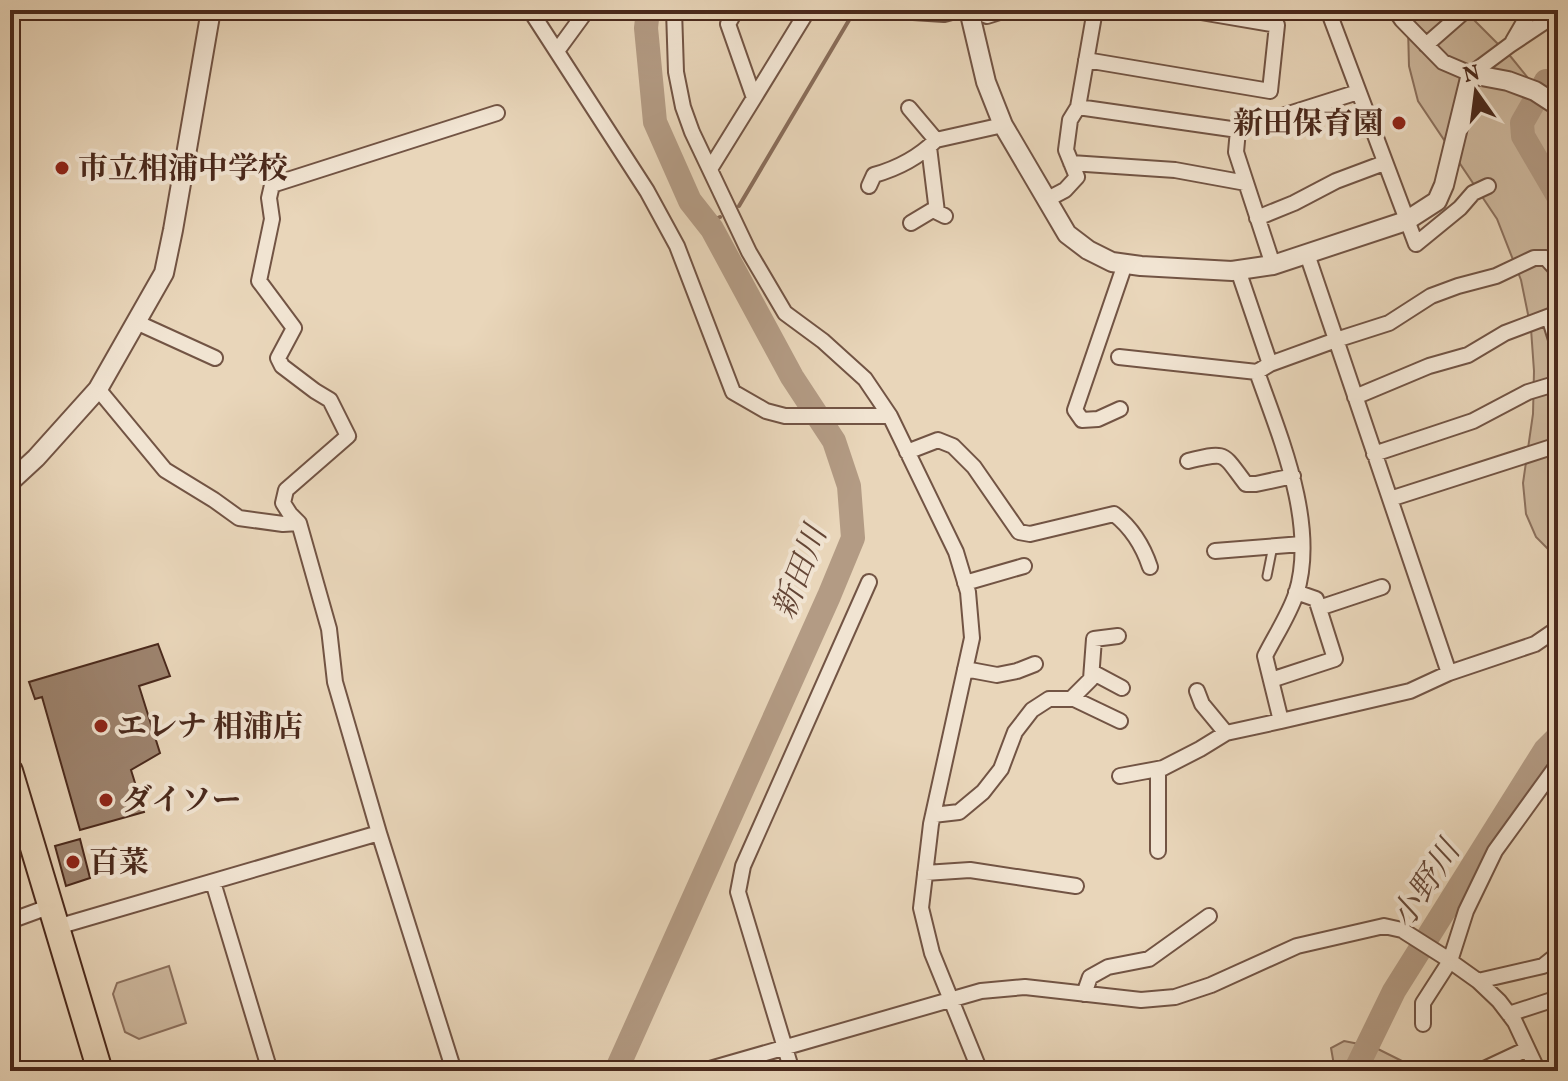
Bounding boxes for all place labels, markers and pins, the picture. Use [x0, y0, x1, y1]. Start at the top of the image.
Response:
place label: 新田保育園 [1233, 104, 1383, 146]
marker: 新田保育園 [1390, 114, 1408, 132]
place label: 市立相浦中学校 [78, 149, 288, 191]
marker: 市立相浦中学校 [53, 159, 71, 177]
place label: エレナ 相浦店 [117, 707, 303, 749]
marker: エレナ 相浦店 [92, 717, 110, 735]
place label: ダイソー [122, 781, 241, 823]
marker: ダイソー [97, 791, 115, 809]
place label: 百菜 [89, 843, 149, 885]
marker: 百菜 [64, 853, 82, 871]

